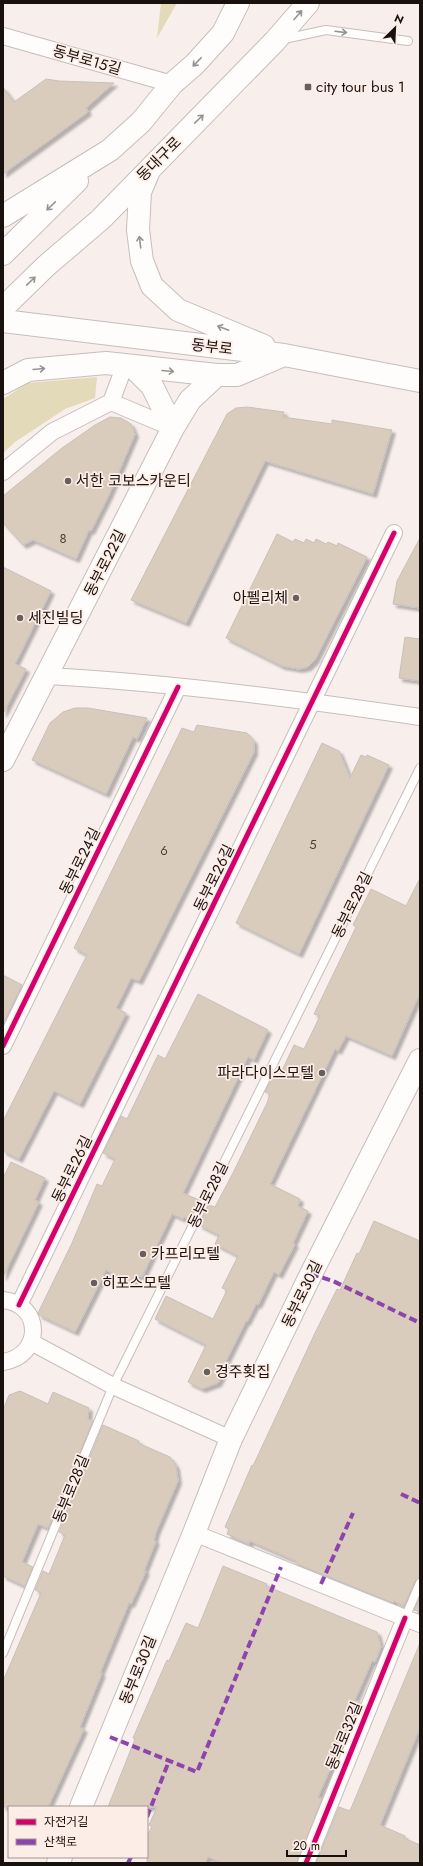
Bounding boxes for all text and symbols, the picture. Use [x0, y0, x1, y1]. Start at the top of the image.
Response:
north arrow [375, 8, 415, 48]
one-way arrow [293, 10, 302, 20]
text: N [392, 10, 406, 28]
one-way arrow [334, 28, 347, 36]
street label: 동부로15길 [50, 40, 124, 80]
one-way arrow [192, 57, 202, 67]
place label: city tour bus 1 [316, 76, 405, 98]
marker: city tour bus 1 [303, 82, 313, 92]
one-way arrow [194, 114, 204, 124]
street label: 동대구로 [132, 132, 186, 186]
one-way arrow [46, 201, 56, 211]
one-way arrow [136, 236, 144, 249]
one-way arrow [26, 276, 36, 285]
one-way arrow [217, 324, 229, 332]
street label: 동부로 [190, 334, 234, 360]
one-way arrow [32, 366, 45, 373]
one-way arrow [161, 367, 174, 374]
place label: 서한 코보스카운티 [76, 470, 191, 492]
marker: 서한 코보스카운티 [63, 476, 73, 486]
street label: 동부로22길 [79, 526, 131, 600]
house number: 8 [59, 529, 67, 548]
place label: 아펠리체 [233, 587, 288, 609]
marker: 아펠리체 [291, 593, 301, 603]
place label: 세진빌딩 [28, 607, 83, 629]
marker: 세진빌딩 [15, 613, 25, 623]
street label: 동부로24길 [54, 824, 106, 898]
house number: 5 [309, 835, 317, 854]
house number: 6 [160, 841, 168, 860]
street label: 동부로26길 [188, 841, 240, 915]
street label: 동부로28길 [326, 868, 378, 942]
place label: 파라다이스모텔 [217, 1062, 314, 1084]
marker: 파라다이스모텔 [317, 1068, 327, 1078]
street label: 동부로26길 [46, 1132, 98, 1206]
street label: 동부로28길 [182, 1158, 234, 1232]
place label: 카프리모텔 [151, 1243, 220, 1265]
marker: 카프리모텔 [138, 1249, 148, 1259]
street label: 동부로30길 [276, 1257, 328, 1331]
place label: 히포스모텔 [102, 1272, 171, 1294]
marker: 히포스모텔 [89, 1278, 99, 1288]
place label: 경주횟집 [215, 1361, 270, 1383]
marker: 경주횟집 [202, 1367, 212, 1377]
street label: 동부로28길 [47, 1452, 95, 1526]
street label: 동부로30길 [114, 1632, 162, 1708]
street label: 동부로32길 [320, 1699, 368, 1773]
legend [8, 1806, 148, 1858]
text: 자전거길 [44, 1813, 88, 1831]
scale bar [287, 1832, 346, 1858]
text: 산책로 [44, 1833, 77, 1851]
text: 20 m [293, 1837, 320, 1855]

